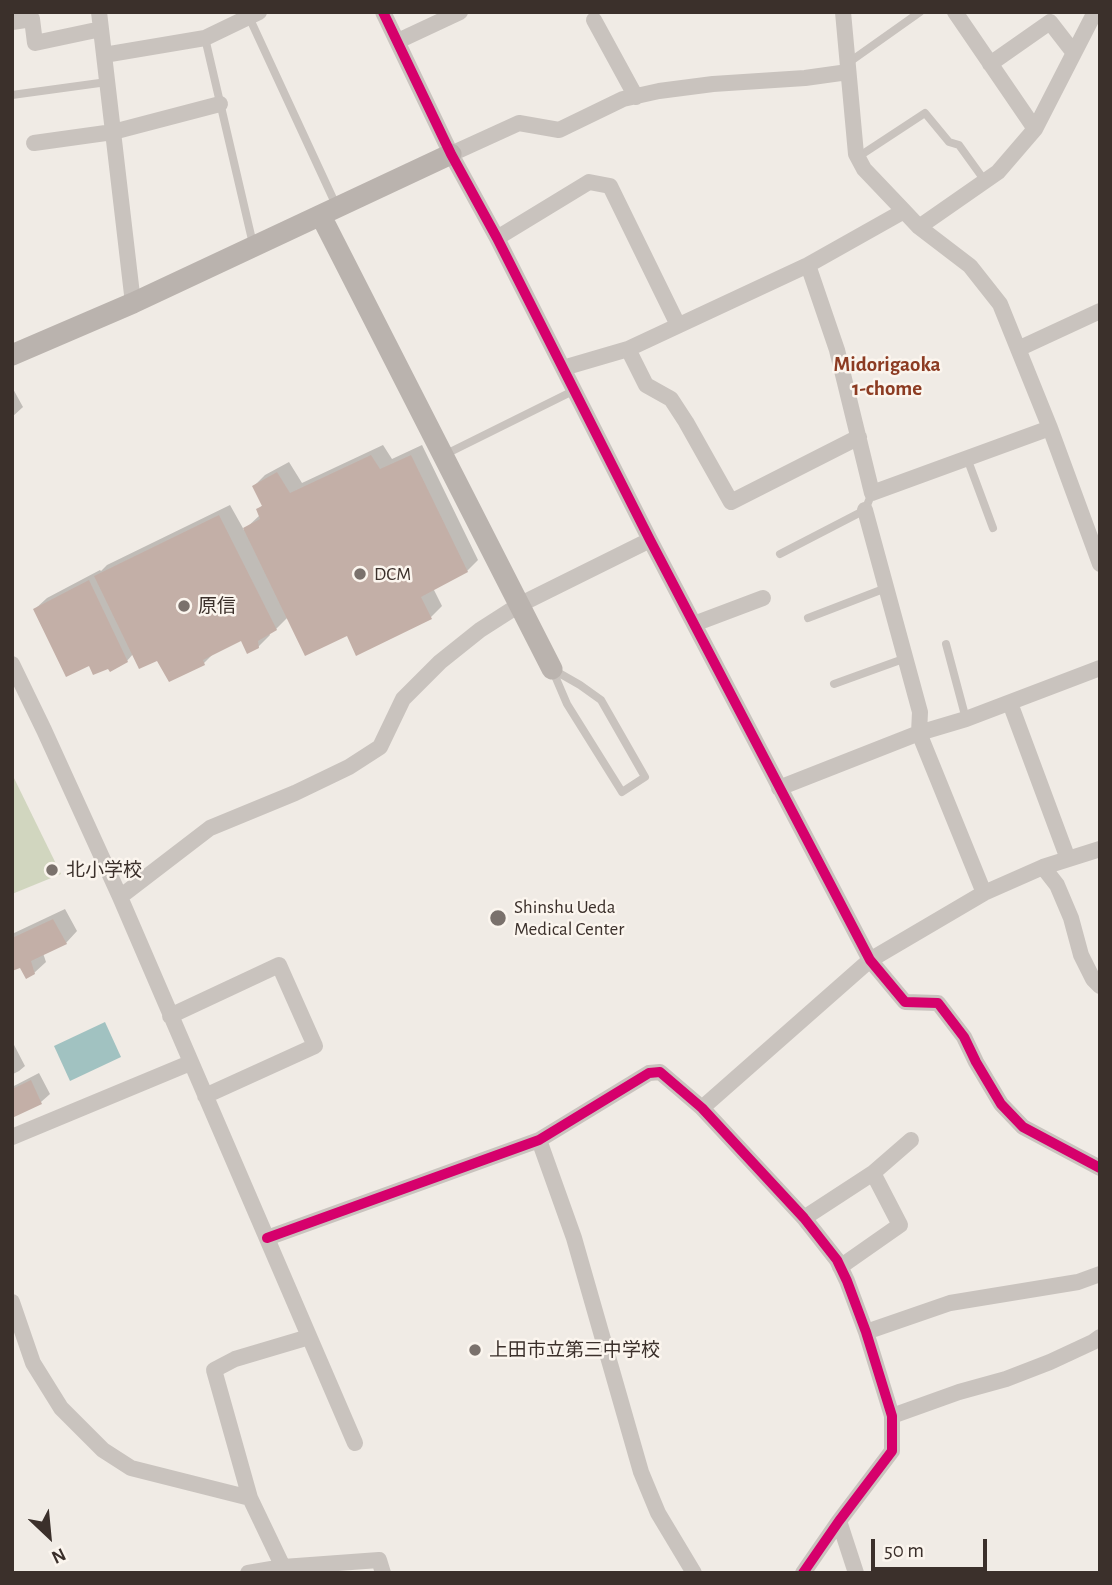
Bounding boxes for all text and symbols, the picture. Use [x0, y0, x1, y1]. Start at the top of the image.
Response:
district label: Midorigaoka 1-chome [833, 352, 941, 402]
place label: DCM [374, 563, 411, 585]
marker: DCM [352, 566, 368, 582]
place label: 原信 [198, 595, 236, 617]
marker: 原信 [176, 598, 192, 614]
place label: 北小学校 [66, 859, 142, 881]
marker: 北小学校 [44, 862, 60, 878]
place label: Shinshu Ueda Medical Center [514, 896, 624, 940]
marker: Shinshu Ueda Medical Center [488, 908, 508, 928]
place label: 上田市立第三中学校 [489, 1339, 660, 1361]
marker: 上田市立第三中学校 [467, 1342, 483, 1358]
north arrow [14, 1501, 84, 1571]
scale bar [874, 1526, 990, 1570]
text: 50 m [884, 1540, 924, 1561]
text: N [48, 1544, 69, 1567]

